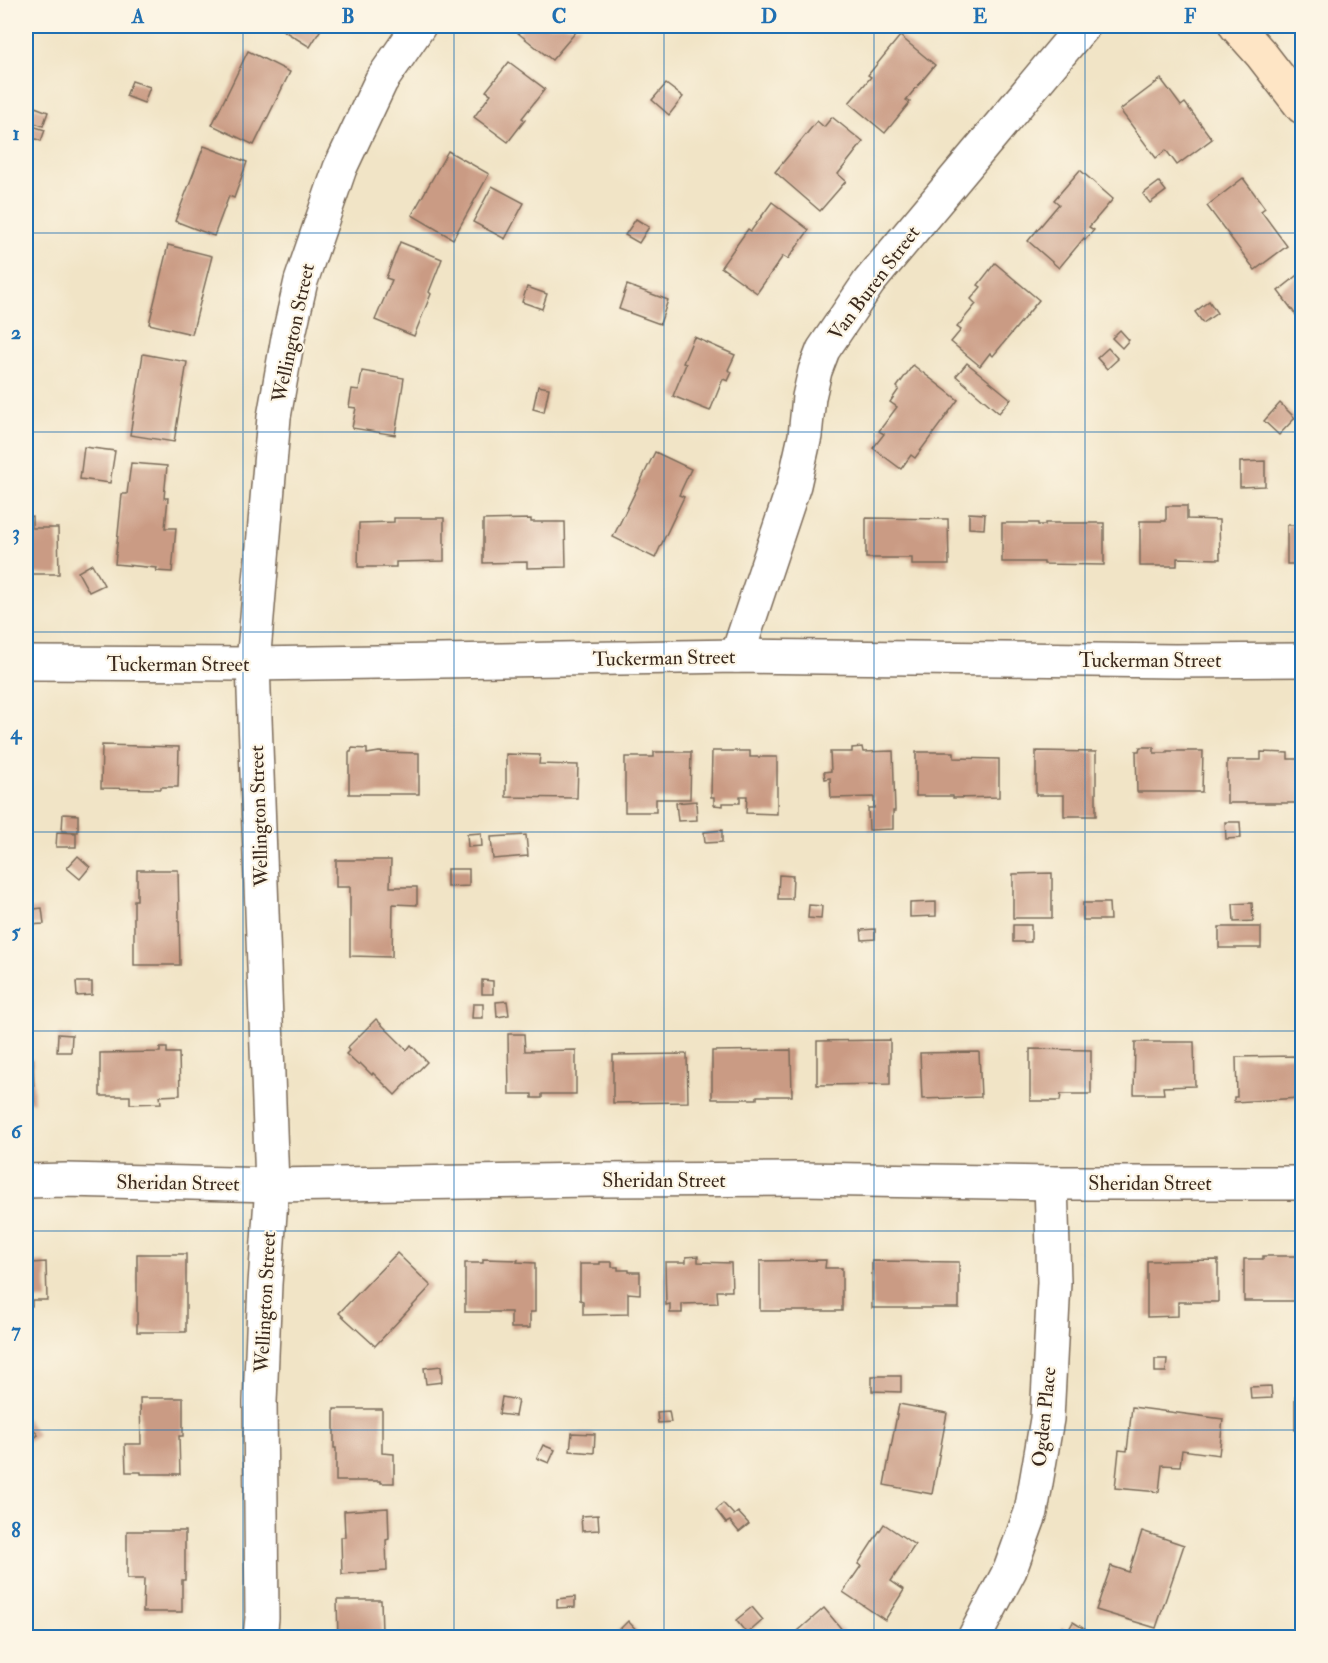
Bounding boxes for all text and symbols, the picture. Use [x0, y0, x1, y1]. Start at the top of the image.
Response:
text: A [131, 4, 145, 29]
text: B [341, 4, 355, 29]
text: C [552, 4, 566, 29]
text: D [761, 4, 777, 29]
text: E [973, 4, 988, 29]
text: F [1184, 4, 1197, 29]
text: 1 [12, 121, 20, 146]
street label: Van Buren Street [823, 220, 926, 345]
street label: Wellington Street [266, 261, 320, 406]
text: 2 [11, 320, 21, 345]
text: 3 [12, 520, 20, 545]
street label: Tuckerman Street [592, 644, 736, 672]
street label: Tuckerman Street [1079, 648, 1222, 673]
street label: Tuckerman Street [107, 652, 250, 677]
text: 4 [10, 720, 23, 745]
street label: Wellington Street [244, 744, 274, 888]
text: 5 [12, 919, 22, 944]
text: 6 [11, 1119, 23, 1144]
street label: Sheridan Street [602, 1168, 726, 1193]
street label: Sheridan Street [116, 1169, 240, 1197]
street label: Sheridan Street [1088, 1171, 1212, 1196]
street label: Wellington Street [249, 1230, 281, 1374]
text: 7 [11, 1318, 21, 1343]
street label: Ogden Place [1026, 1366, 1062, 1468]
text: 8 [11, 1518, 21, 1543]

